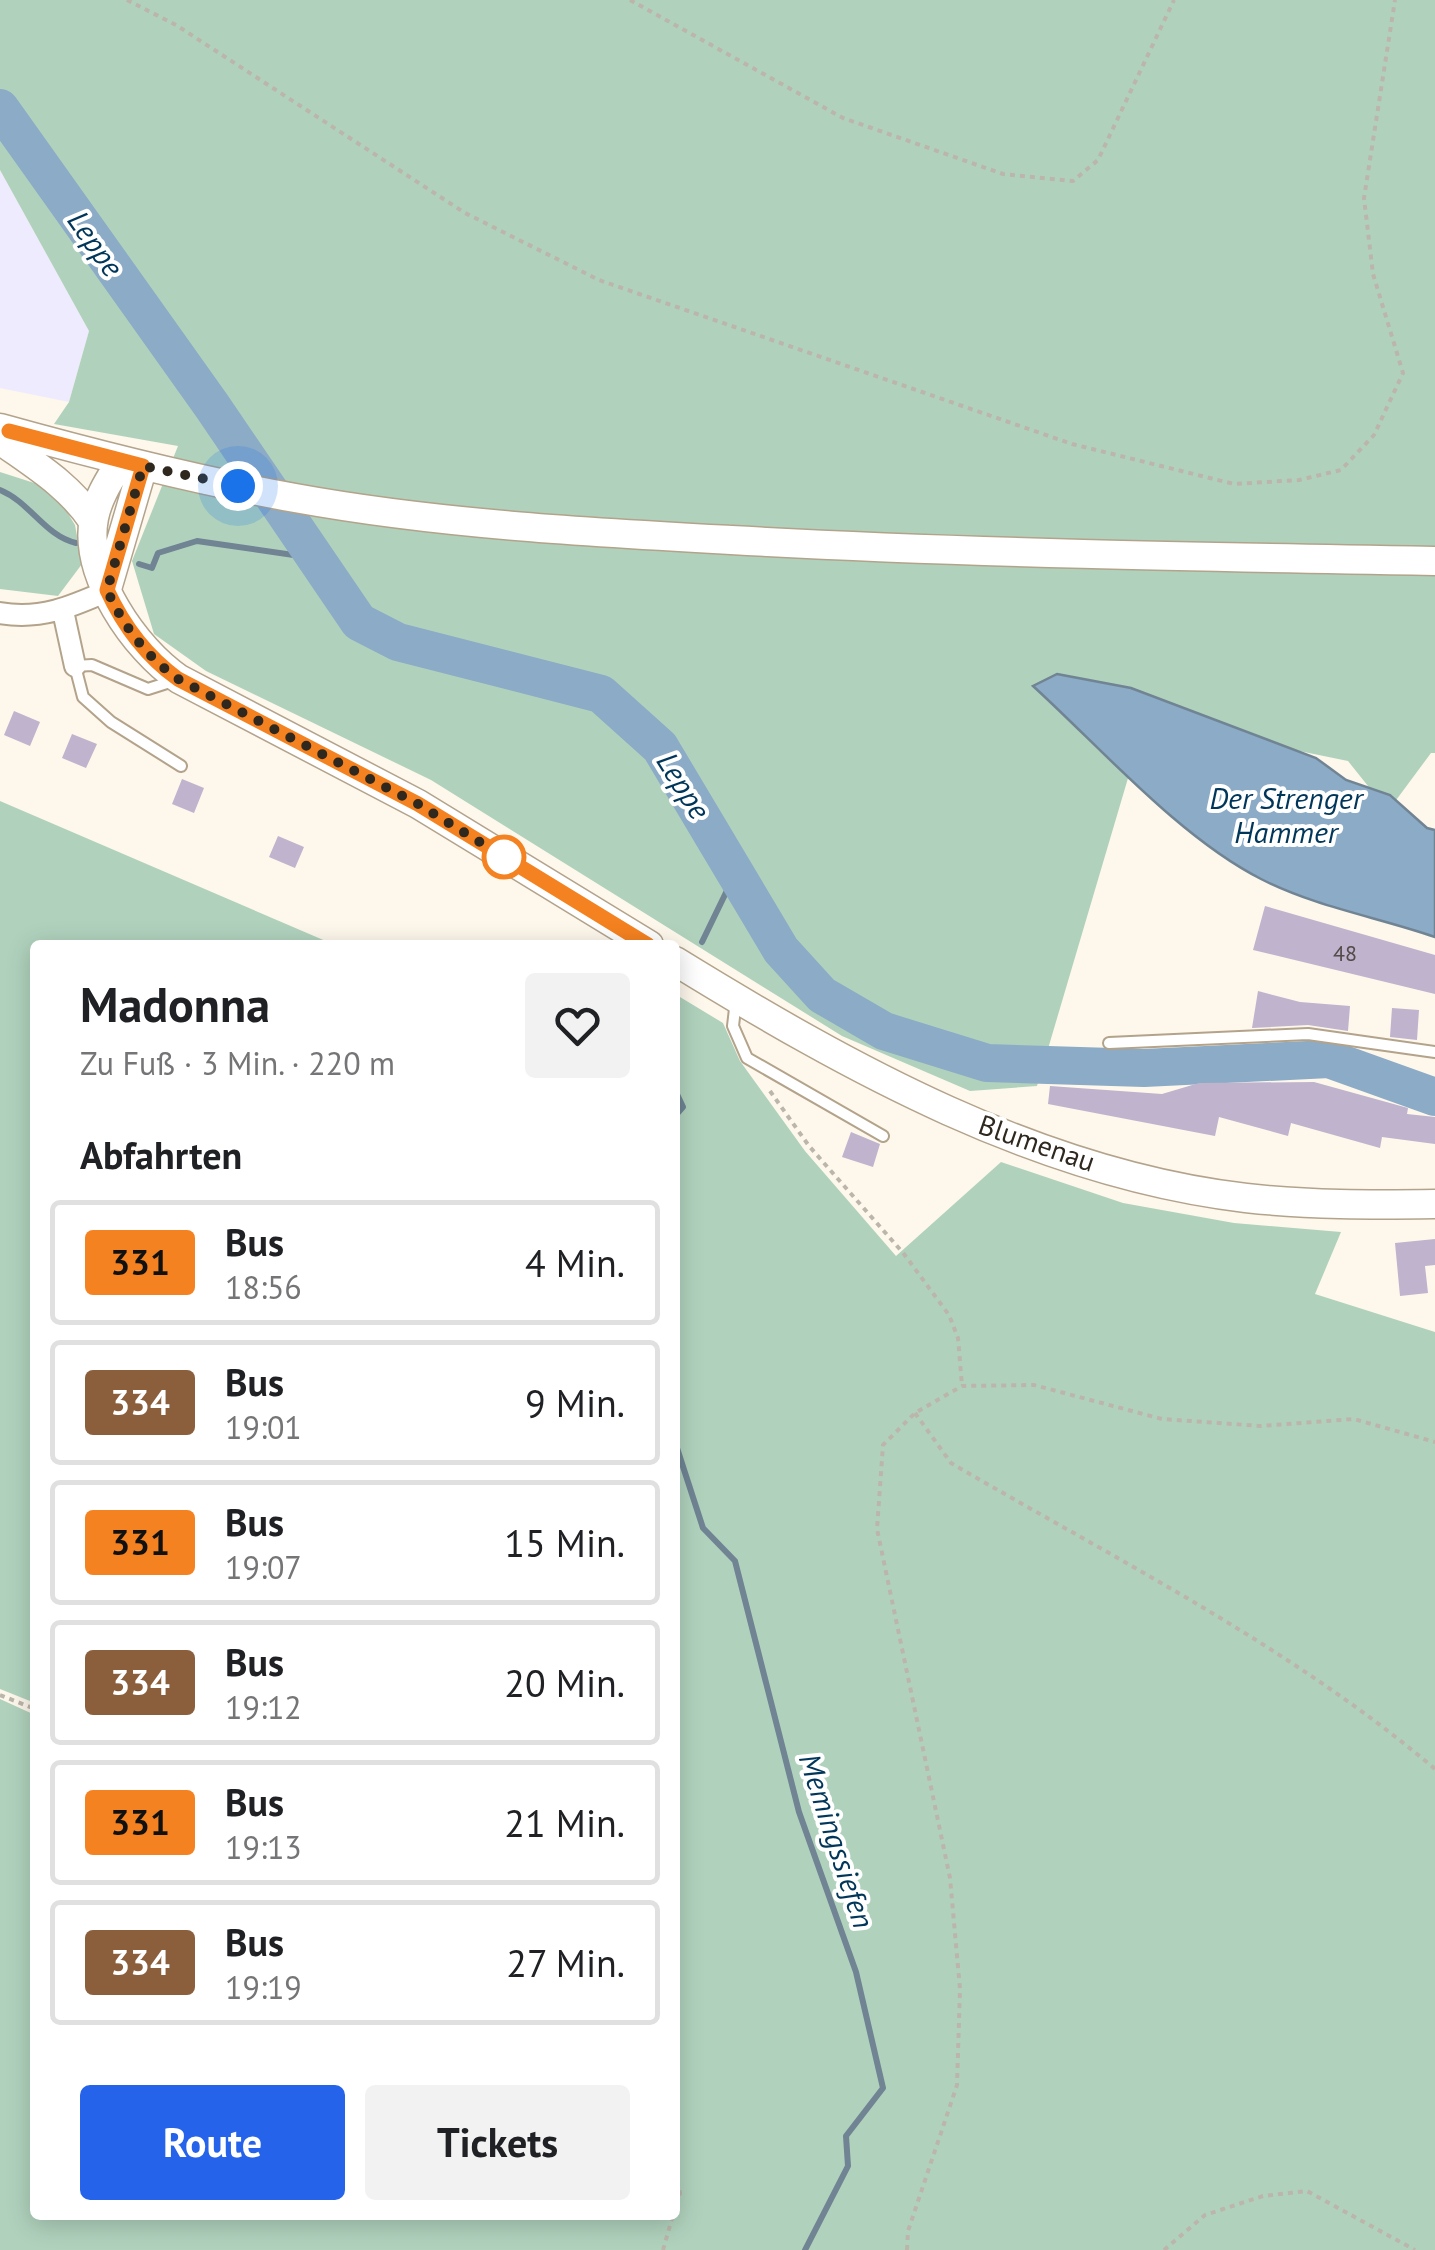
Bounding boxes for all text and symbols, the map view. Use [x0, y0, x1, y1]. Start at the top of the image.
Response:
water label: Leppe [60, 202, 133, 284]
your location [213, 461, 263, 511]
water label: Leppe [649, 744, 720, 826]
water label: Der Strenger Hammer [1209, 778, 1365, 851]
unlabelled marker [483, 836, 525, 878]
house number: 48 [1333, 939, 1357, 967]
text: Madonna [80, 973, 270, 1035]
button: heart [525, 973, 630, 1078]
text: Zu Fuß · 3 Min. · 220 m [80, 1042, 395, 1084]
street label: Blumenau [974, 1105, 1100, 1180]
text: Abfahrten [80, 1130, 242, 1179]
text: Bus [225, 1217, 284, 1266]
text: 4 Min. [525, 1238, 625, 1287]
text: 331 [110, 1239, 170, 1285]
text: 18:56 [225, 1266, 302, 1308]
text: Bus [225, 1357, 284, 1406]
text: 9 Min. [525, 1378, 625, 1427]
text: 334 [110, 1379, 170, 1425]
text: 19:01 [225, 1406, 302, 1448]
text: Bus [225, 1497, 284, 1546]
text: 15 Min. [504, 1518, 625, 1567]
text: 331 [110, 1519, 170, 1565]
text: 19:07 [225, 1546, 302, 1588]
text: Bus [225, 1637, 284, 1686]
text: 20 Min. [504, 1658, 625, 1707]
text: 334 [110, 1659, 170, 1705]
text: 19:12 [225, 1686, 302, 1728]
water label: Memingssiefen [791, 1748, 884, 1933]
text: Bus [225, 1777, 284, 1826]
text: 21 Min. [504, 1798, 625, 1847]
text: 331 [110, 1799, 170, 1845]
text: 19:13 [225, 1826, 302, 1868]
text: Bus [225, 1917, 284, 1966]
text: 27 Min. [506, 1938, 625, 1987]
text: 334 [110, 1939, 170, 1985]
text: 19:19 [225, 1966, 302, 2008]
button: Route [80, 2085, 345, 2200]
button: Tickets [365, 2085, 630, 2200]

